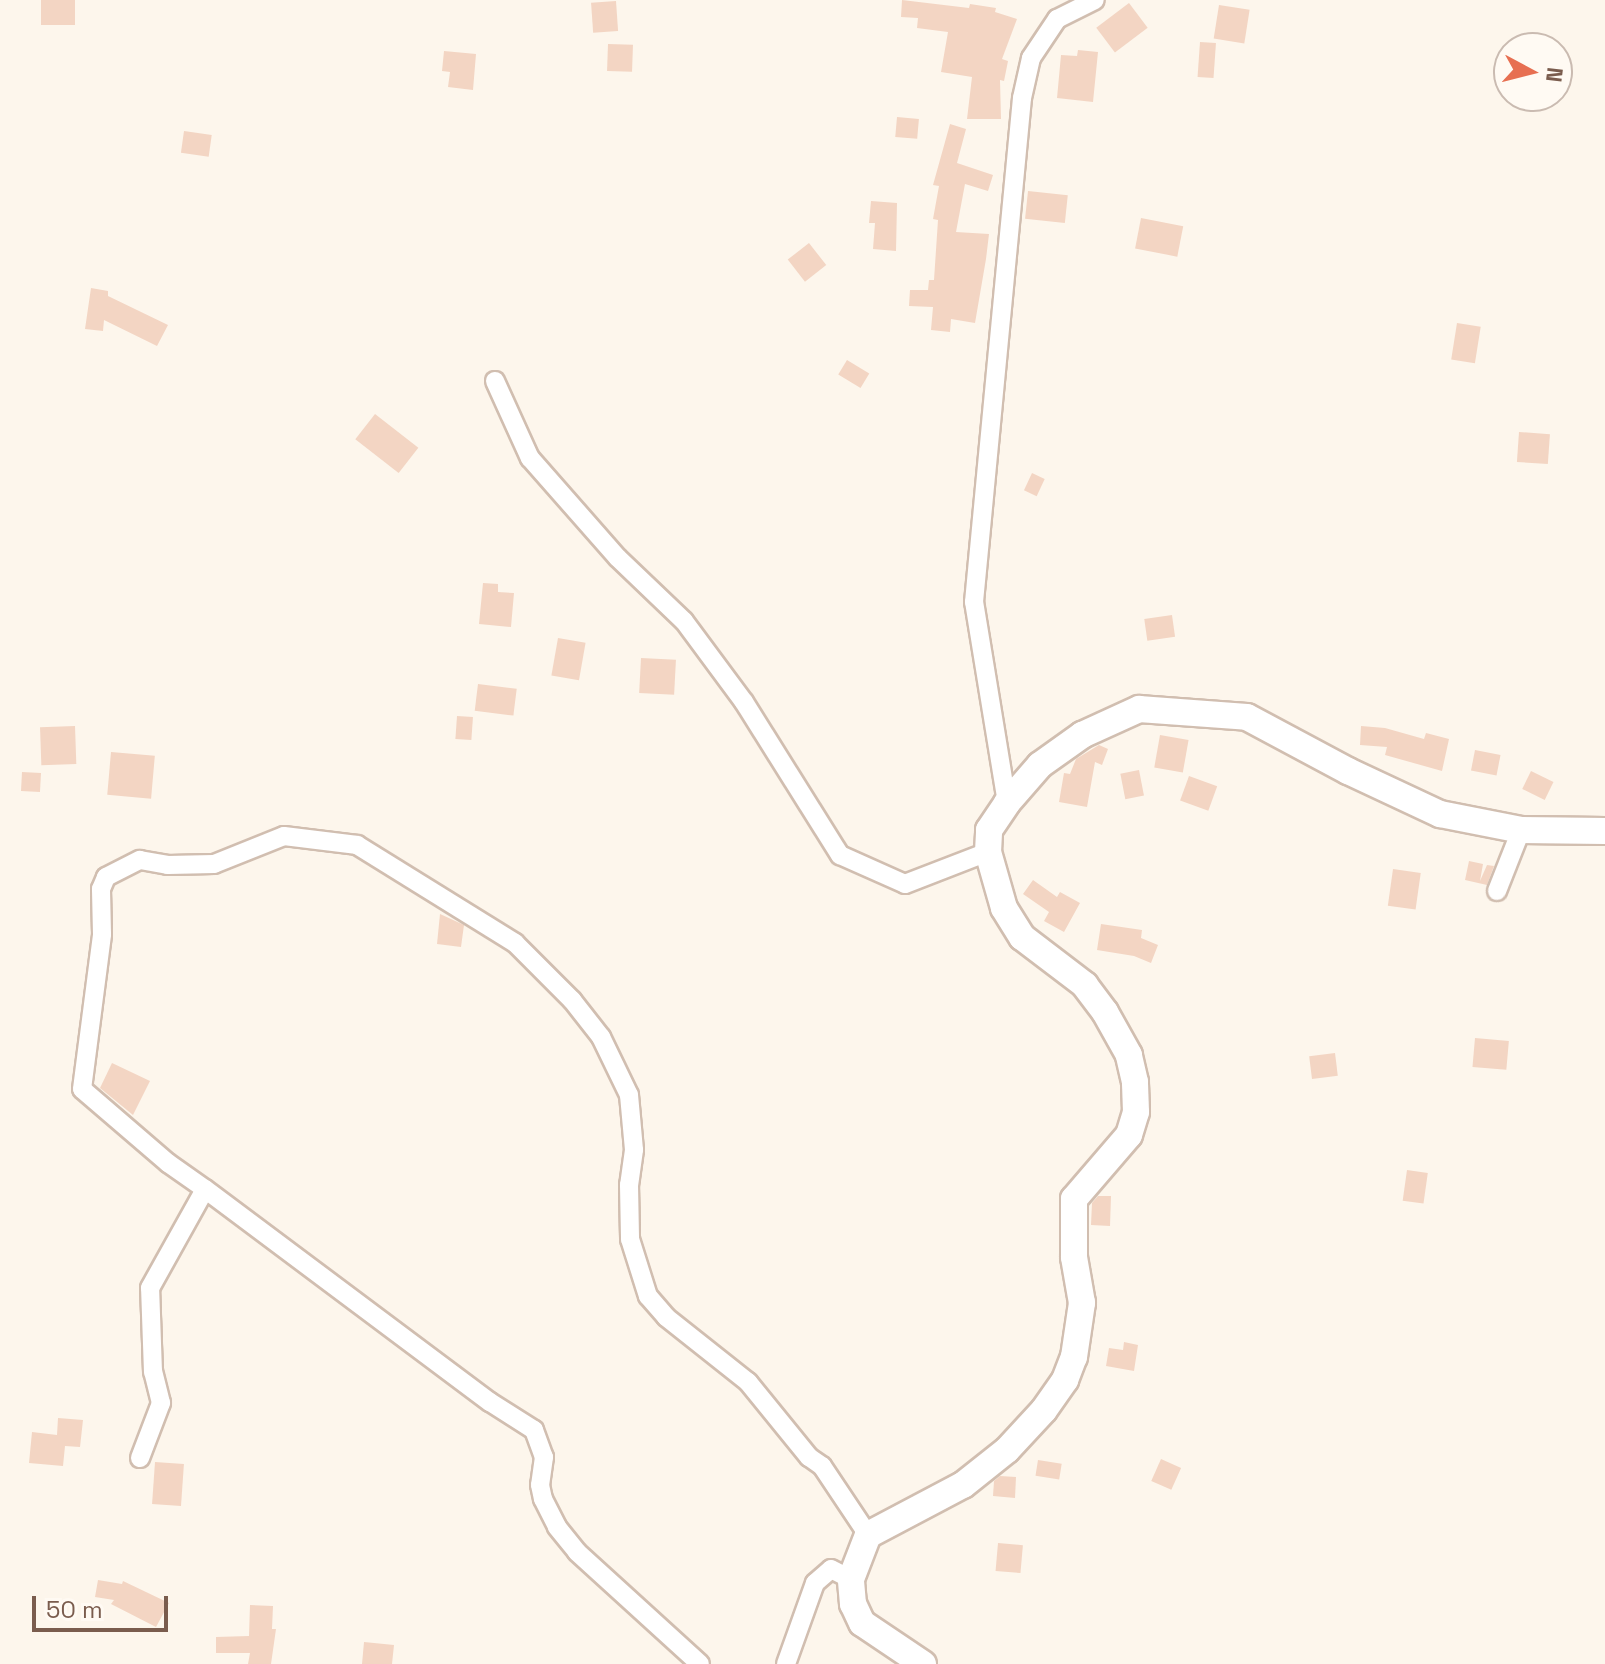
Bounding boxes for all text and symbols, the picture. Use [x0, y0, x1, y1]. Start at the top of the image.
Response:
north arrow [1493, 32, 1573, 112]
text: N [1540, 66, 1570, 84]
scale bar [36, 1580, 172, 1630]
text: 50 m [46, 1594, 103, 1625]

